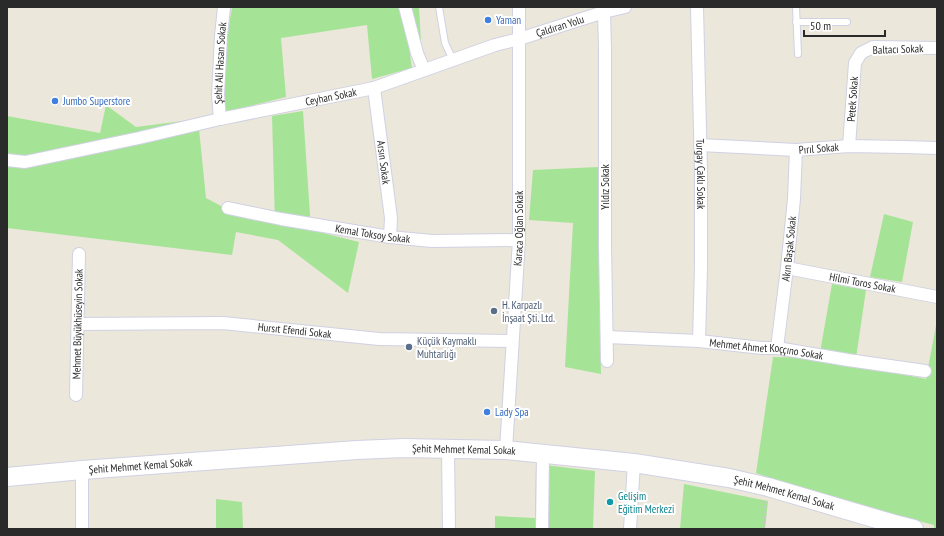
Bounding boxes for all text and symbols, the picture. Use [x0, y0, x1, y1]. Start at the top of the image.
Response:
street label: Çaldıran Yolu [534, 12, 586, 40]
scale bar [804, 12, 885, 38]
place label: Yaman [496, 13, 521, 27]
marker: Yaman [483, 15, 493, 25]
text: 50 m [810, 18, 831, 33]
street label: Şehit Ali Hasan Sokak [211, 21, 229, 105]
street label: Baltacı Sokak [872, 41, 924, 57]
street label: Petek Sokak [844, 75, 861, 122]
street label: Ceyhan Sokak [304, 85, 359, 109]
place label: Jumbo Superstore [62, 94, 131, 108]
marker: Jumbo Superstore [50, 96, 60, 106]
street label: Turgay Çaklı Sokak [693, 139, 708, 210]
street label: Arsın Sokak [374, 140, 394, 186]
street label: Pırıl Sokak [798, 140, 840, 157]
street label: Yıldız Sokak [598, 164, 612, 210]
street label: Karaca Oğlan Sokak [510, 190, 526, 266]
street label: Akın Başak Sokak [778, 215, 799, 282]
street label: Kemal Toksoy Sokak [334, 221, 411, 246]
street label: Mehmet Büyükhüseyin Sokak [69, 268, 86, 379]
street label: Hilmi Toros Sokak [828, 269, 898, 296]
place label: H. Karpazlı İnşaat Şti. Ltd. [502, 298, 555, 325]
marker: H. Karpazlı İnşaat Şti. Ltd. [489, 306, 499, 316]
street label: Hursıt Efendi Sokak [257, 320, 333, 341]
place label: Küçük Kaymaklı Muhtarlığı [417, 334, 477, 361]
street label: Mehmet Ahmet Koççıno Sokak [709, 335, 825, 363]
marker: Küçük Kaymaklı Muhtarlığı [404, 342, 414, 352]
place label: Lady Spa [495, 405, 529, 419]
marker: Lady Spa [482, 407, 492, 417]
street label: Şehit Mehmet Kemal Sokak [412, 441, 517, 458]
street label: Şehit Mehmet Kemal Sokak [88, 455, 194, 476]
street label: Şehit Mehmet Kemal Sokak [732, 472, 837, 513]
place label: Gelişim Eğitim Merkezi [618, 489, 674, 516]
marker: Gelişim Eğitim Merkezi [605, 497, 615, 507]

